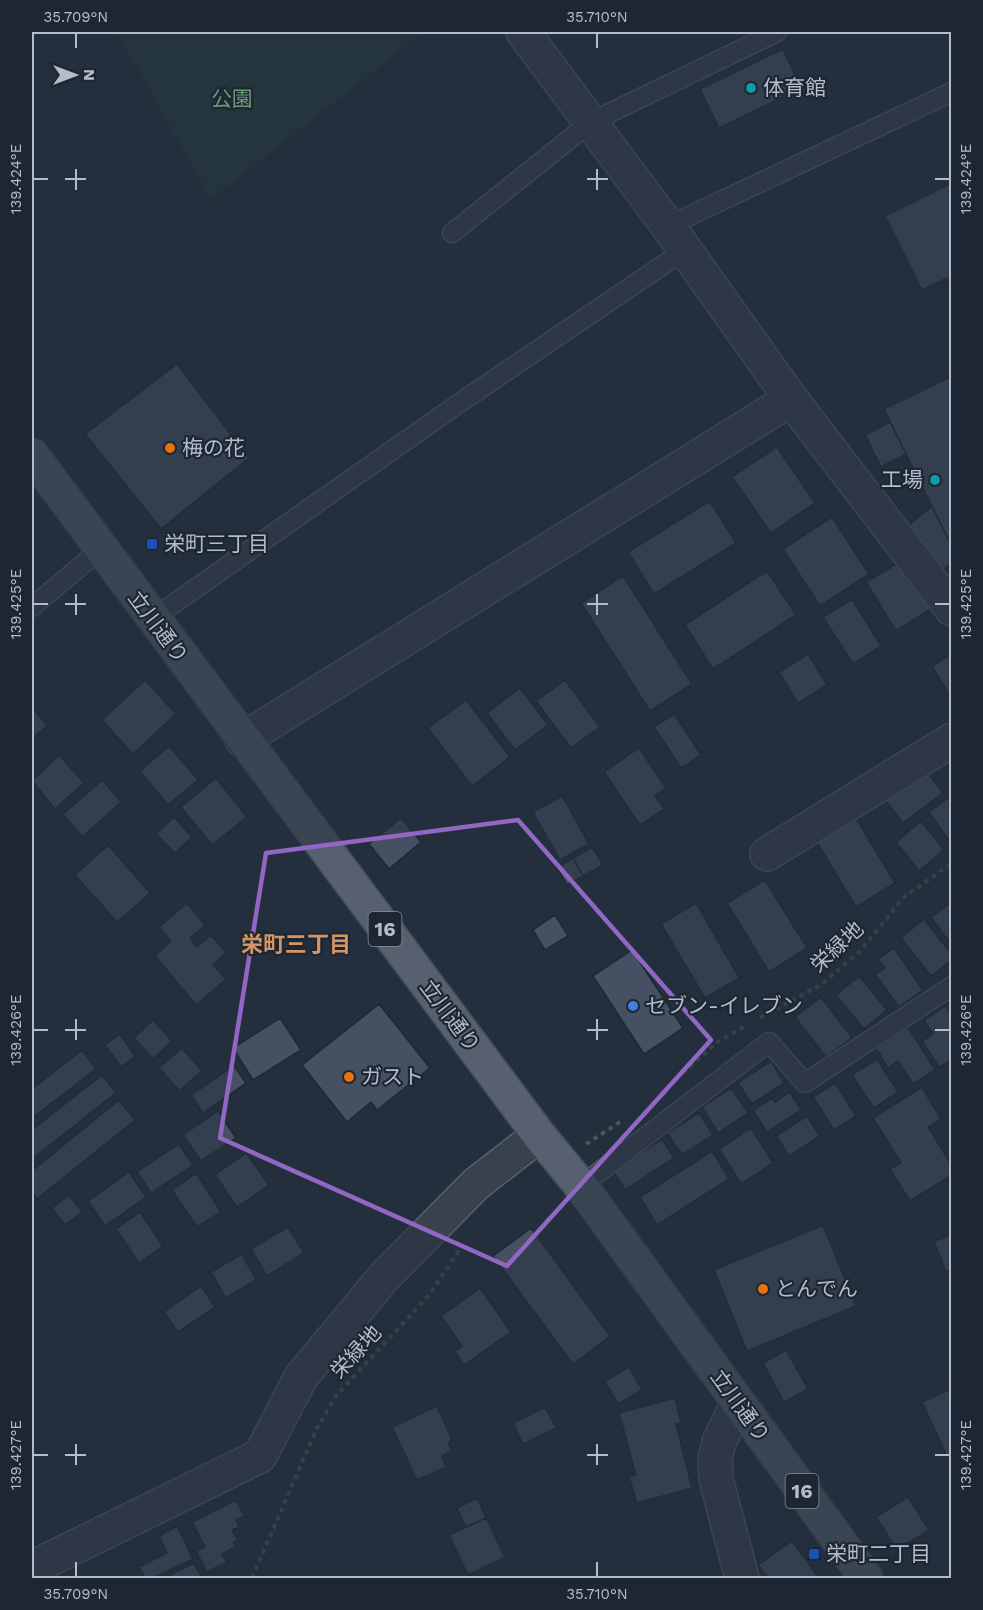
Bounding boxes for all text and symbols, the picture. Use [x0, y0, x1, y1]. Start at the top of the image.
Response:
text: 35.709°N [44, 8, 108, 26]
text: 35.710°N [566, 8, 628, 26]
north arrow [45, 45, 105, 105]
text: N [80, 69, 99, 81]
place label: 体育館 [763, 75, 826, 100]
marker: 体育館 [744, 81, 758, 95]
park label: 公園 [211, 86, 253, 111]
text: 139.424°E [7, 144, 25, 214]
text: 139.424°E [957, 144, 975, 214]
place label: 梅の花 [182, 435, 245, 460]
marker: 梅の花 [163, 441, 177, 455]
place label: 工場 [881, 467, 923, 492]
marker: 工場 [928, 473, 942, 487]
place label: 栄町三丁目 [164, 531, 269, 556]
marker: 栄町三丁目 [145, 537, 159, 551]
text: 139.425°E [7, 569, 25, 639]
text: 139.425°E [957, 569, 975, 639]
street label: 立川通り [123, 586, 194, 668]
road number: 16 [368, 912, 402, 946]
street label: 栄緑地 [805, 916, 868, 977]
district label: 栄町三丁目 [241, 932, 351, 957]
street label: 立川通り [415, 975, 486, 1057]
place label: セブン-イレブン [645, 993, 803, 1018]
text: 139.426°E [7, 995, 25, 1065]
text: 139.426°E [957, 995, 975, 1065]
marker: セブン-イレブン [626, 999, 640, 1013]
place label: ガスト [361, 1064, 424, 1089]
marker: ガスト [342, 1070, 356, 1084]
place label: とんでん [775, 1276, 858, 1301]
marker: とんでん [756, 1282, 770, 1296]
street label: 栄緑地 [325, 1320, 386, 1383]
street label: 立川通り [706, 1364, 775, 1447]
text: 139.427°E [7, 1420, 25, 1490]
text: 139.427°E [957, 1420, 975, 1490]
road number: 16 [786, 1474, 818, 1508]
place label: 栄町二丁目 [826, 1541, 931, 1566]
marker: 栄町二丁目 [807, 1547, 821, 1561]
text: 35.709°N [44, 1585, 108, 1603]
text: 35.710°N [566, 1585, 628, 1603]

